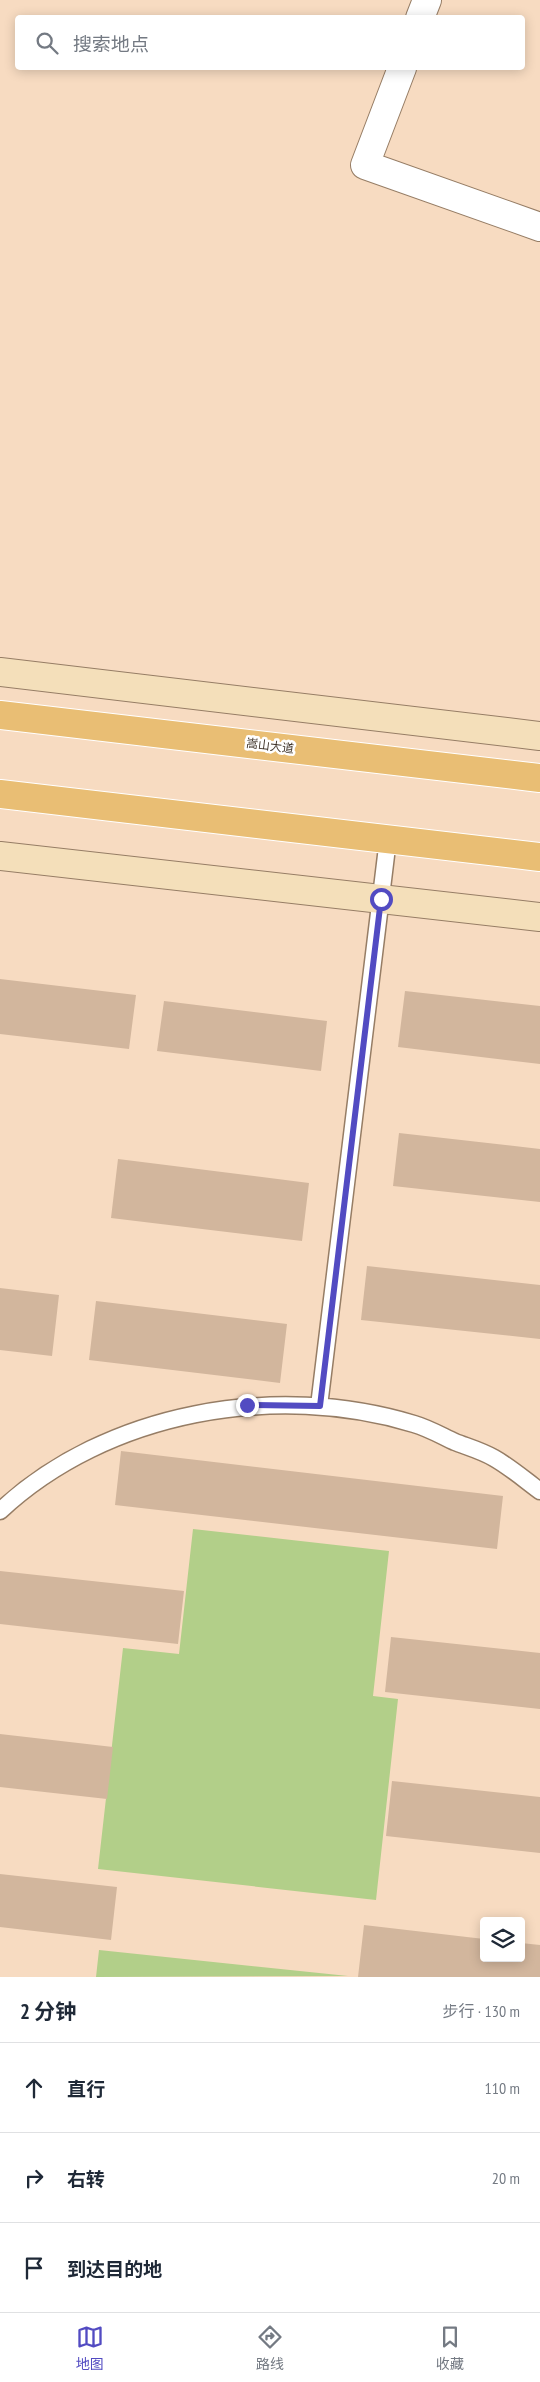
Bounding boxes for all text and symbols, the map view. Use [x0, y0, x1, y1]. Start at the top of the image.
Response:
search box [15, 15, 525, 70]
icon: search [33, 29, 61, 57]
text: 搜索地点 [73, 32, 149, 56]
street label: 嵩山大道 [245, 735, 295, 756]
route start [370, 888, 393, 911]
route end [236, 1394, 259, 1417]
map controls [480, 1917, 525, 1962]
button: layers [480, 1917, 525, 1962]
text: 2 分钟 [20, 1998, 76, 2025]
text: 步行 · 130 m [442, 2001, 520, 2021]
icon: ahead [20, 2074, 48, 2102]
text: 直行 [67, 2077, 105, 2101]
text: 110 m [485, 2078, 520, 2098]
icon: right [20, 2164, 48, 2192]
text: 右转 [67, 2167, 105, 2191]
text: 20 m [492, 2168, 520, 2188]
icon: arrive [20, 2254, 48, 2282]
text: 到达目的地 [67, 2257, 162, 2281]
tab: 地图 [76, 2323, 104, 2373]
tab: 路线 [256, 2323, 284, 2373]
tab: 收藏 [436, 2323, 464, 2373]

